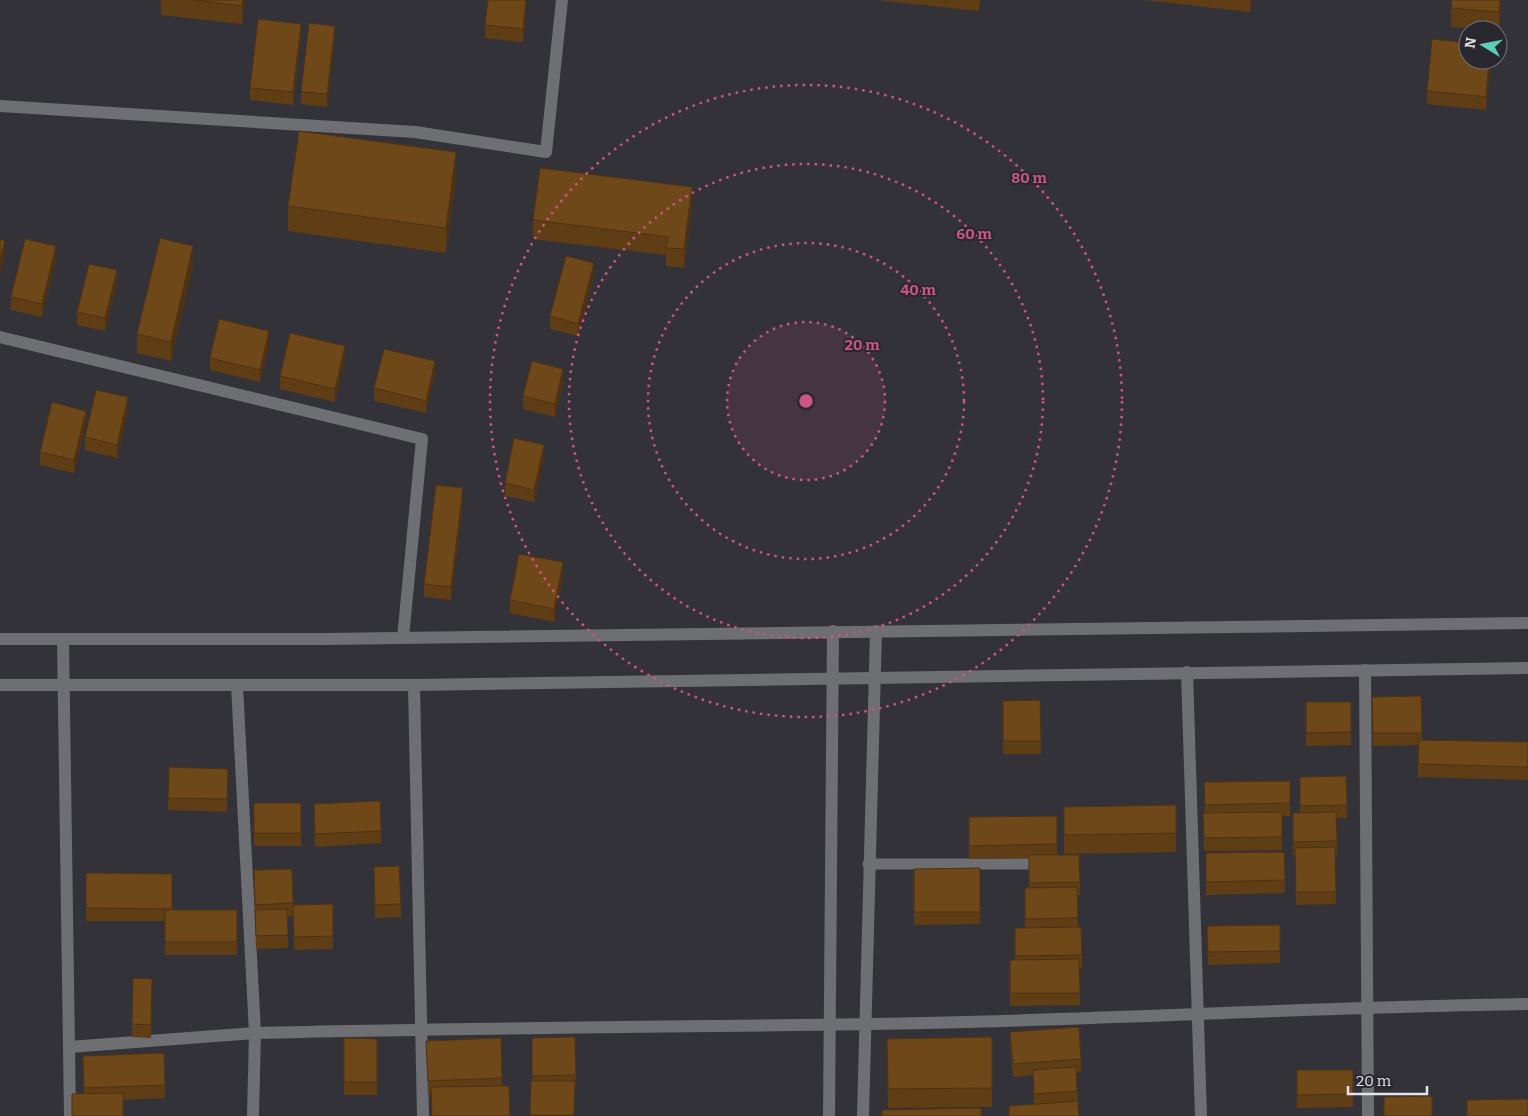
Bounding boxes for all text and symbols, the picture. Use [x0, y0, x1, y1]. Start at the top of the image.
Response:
north arrow [1458, 20, 1508, 70]
text: N [1461, 36, 1480, 50]
text: 80 m [1011, 169, 1047, 187]
text: 60 m [956, 225, 992, 243]
text: 40 m [900, 281, 937, 299]
text: 20 m [845, 336, 880, 354]
centre of rings [797, 392, 815, 410]
scale bar [1348, 1064, 1427, 1096]
text: 20 m [1356, 1072, 1392, 1090]

